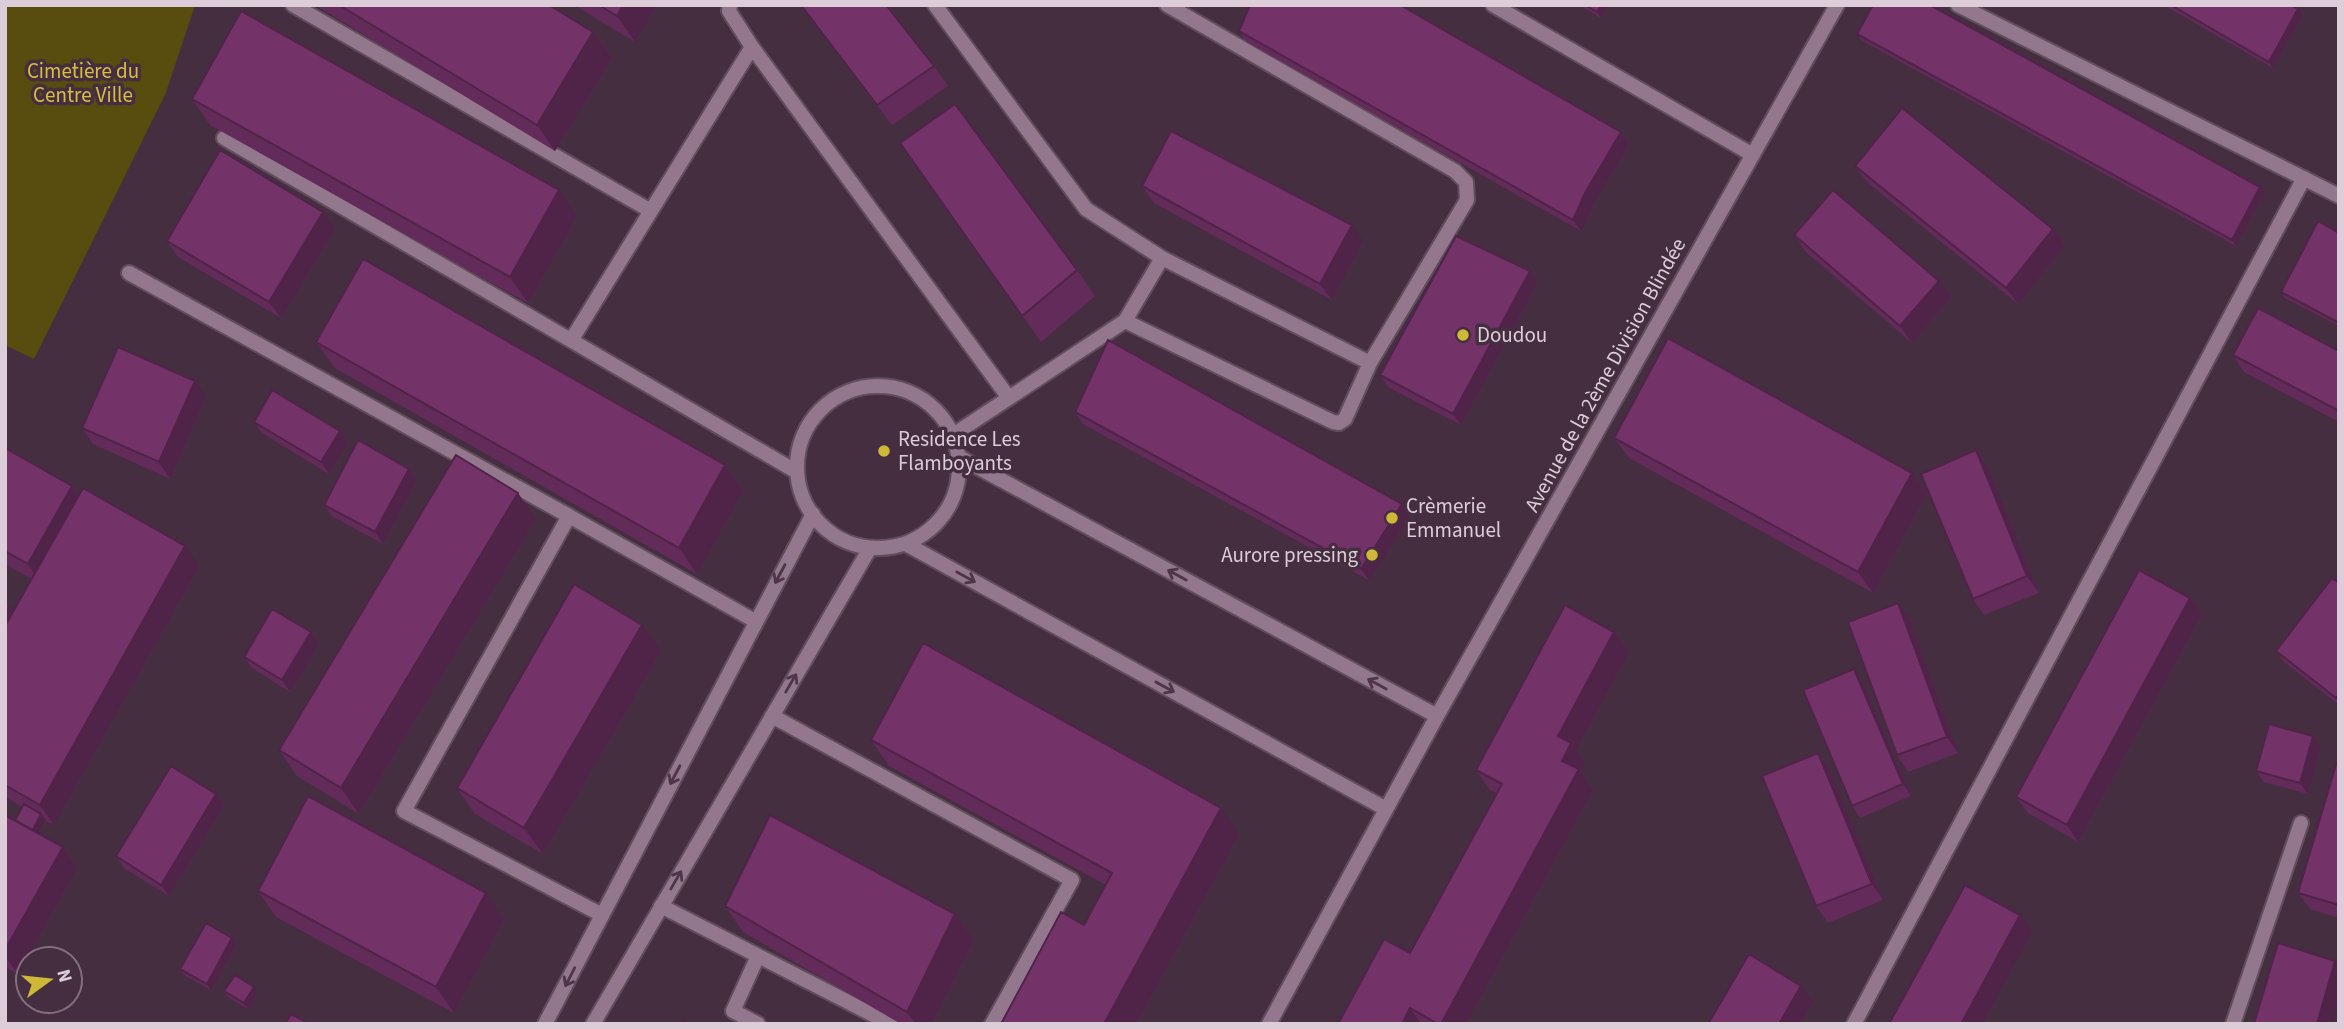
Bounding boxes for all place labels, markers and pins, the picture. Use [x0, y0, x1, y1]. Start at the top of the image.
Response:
place label: Doudou [1477, 320, 1547, 350]
marker: Doudou [1455, 327, 1471, 343]
place label: Residence Les Flamboyants [898, 424, 1021, 478]
marker: Residence Les Flamboyants [876, 443, 892, 459]
place label: Crèmerie Emmanuel [1406, 491, 1501, 545]
marker: Crèmerie Emmanuel [1384, 510, 1400, 526]
place label: Aurore pressing [1221, 540, 1358, 570]
marker: Aurore pressing [1364, 547, 1380, 563]

